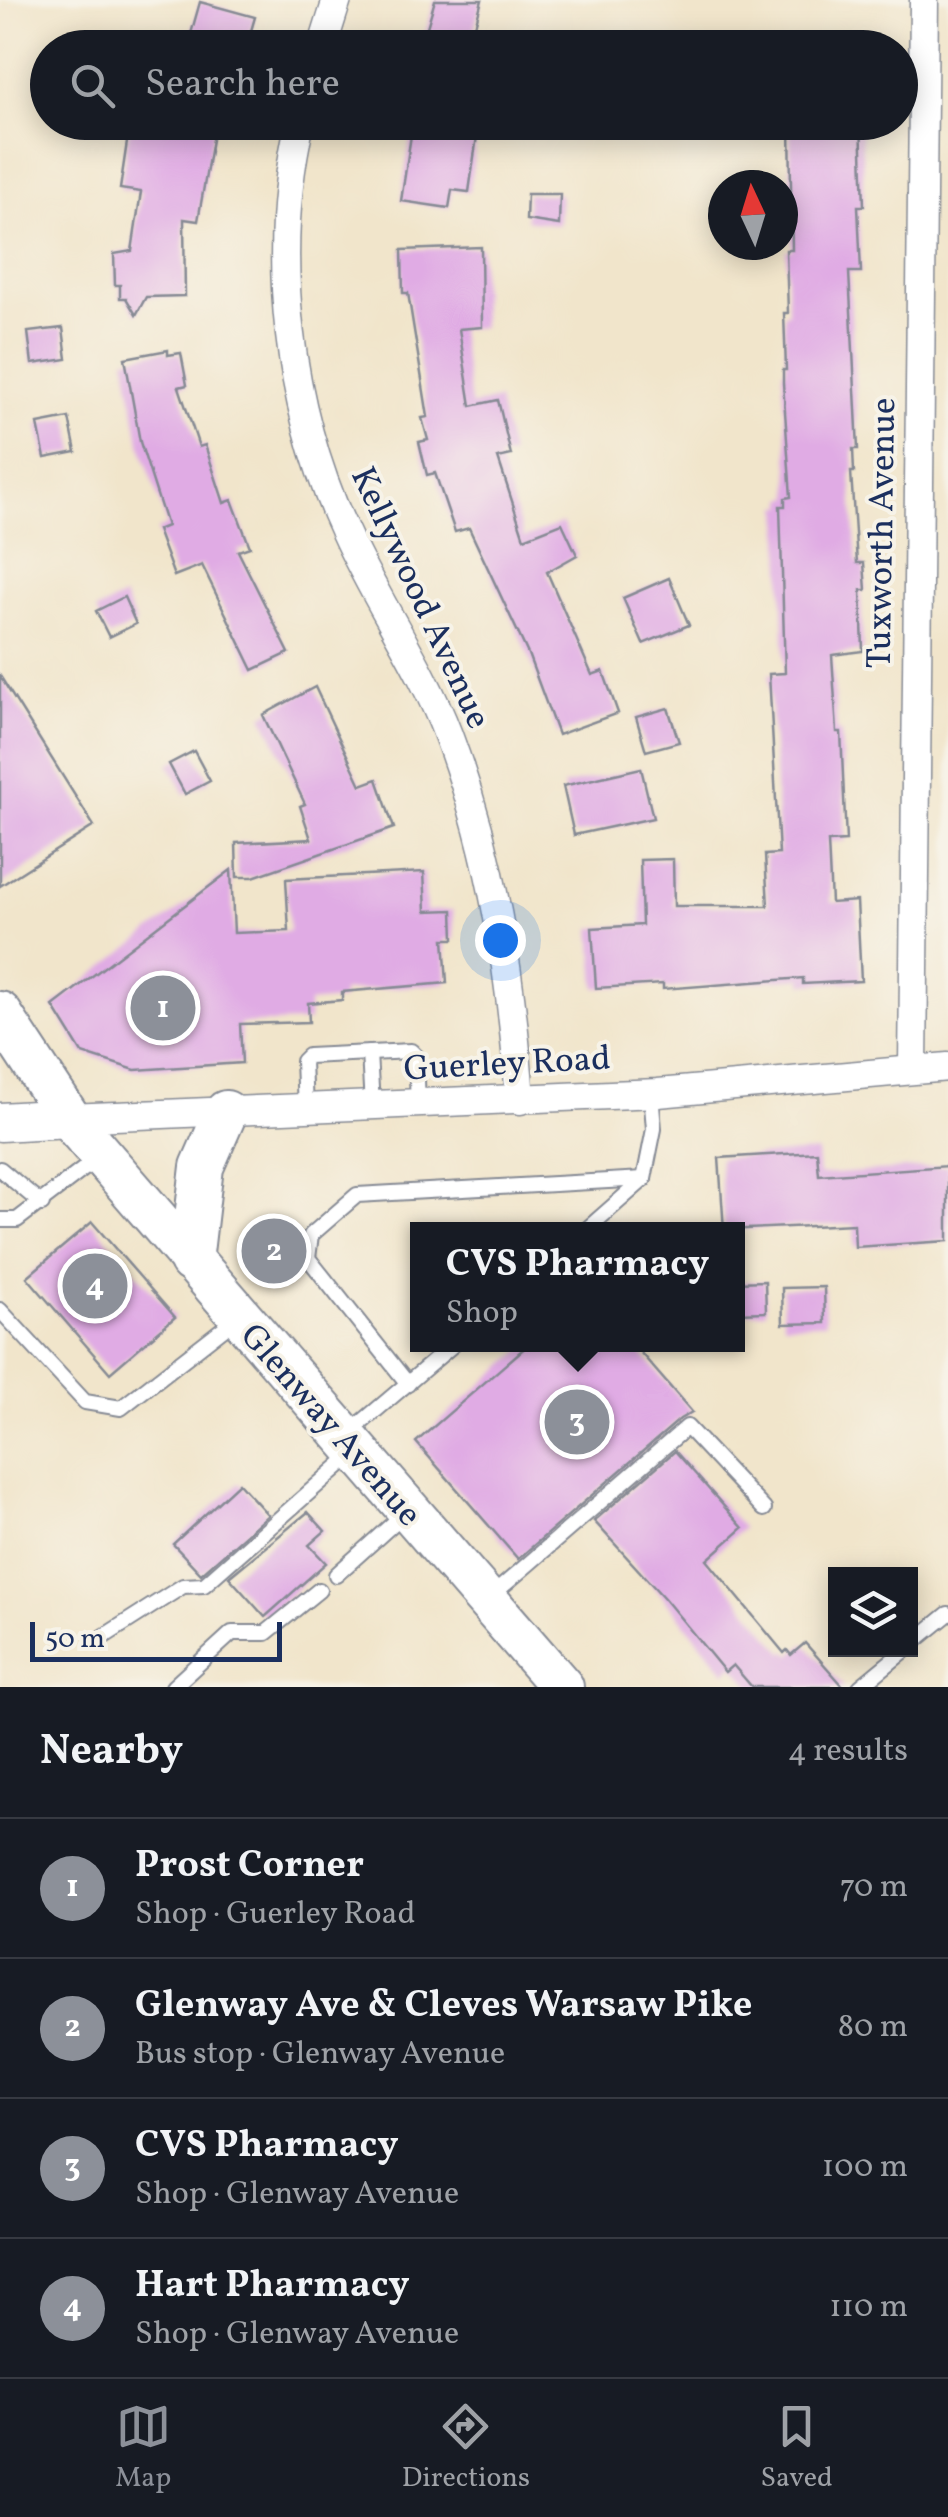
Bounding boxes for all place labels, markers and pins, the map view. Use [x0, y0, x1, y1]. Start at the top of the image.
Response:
pin: 1 [130, 970, 196, 1046]
pin: 2 [242, 1214, 306, 1288]
pin: 4 [62, 1248, 128, 1324]
pin: 3 [544, 1384, 610, 1460]

